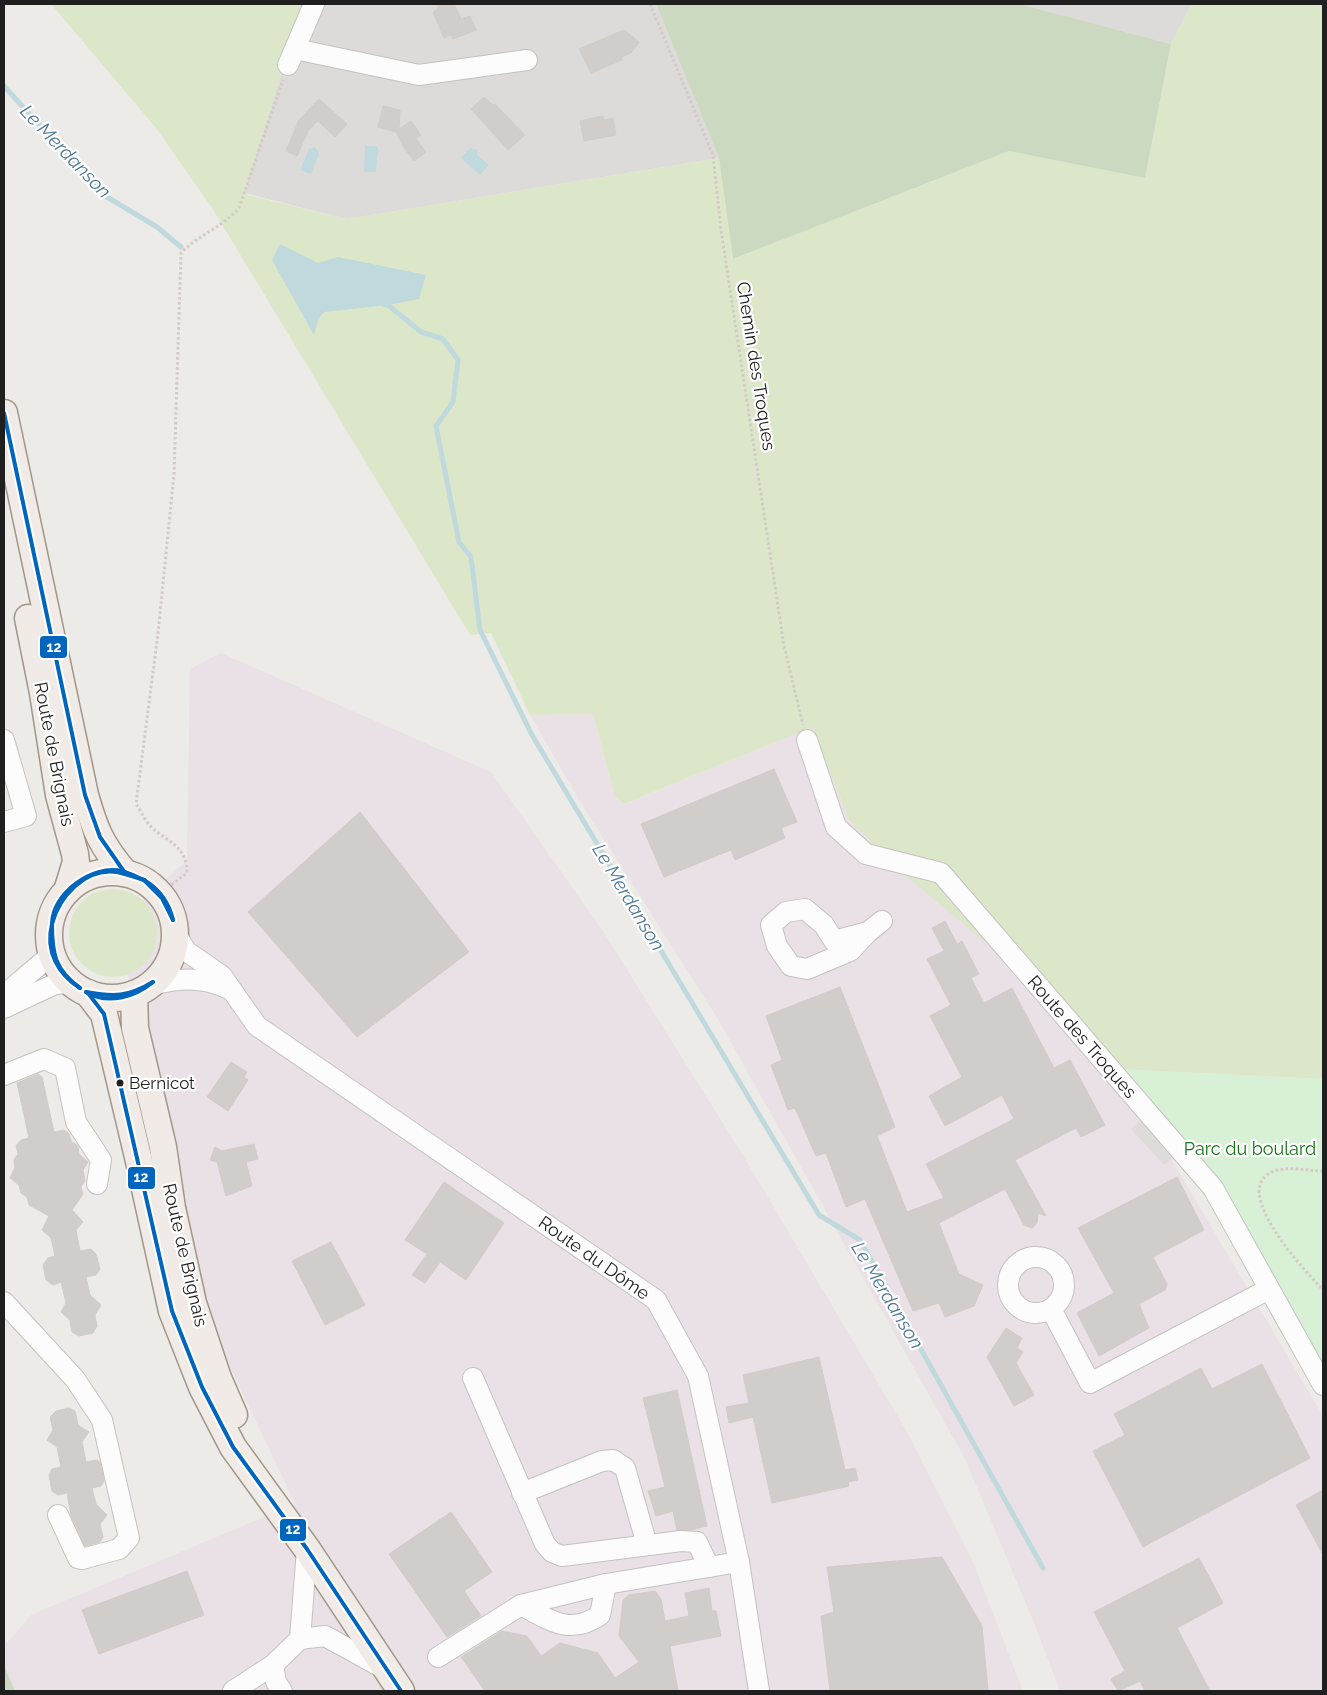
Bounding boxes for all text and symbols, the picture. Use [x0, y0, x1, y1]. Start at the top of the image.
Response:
water label: Le Merdanson [16, 100, 116, 202]
street label: Chemin des Troques [733, 280, 780, 452]
line badge: 12 [39, 635, 68, 659]
text: 12 [47, 639, 62, 655]
street label: Route de Brignais [30, 680, 79, 828]
water label: Le Merdanson [588, 839, 670, 955]
street label: Route des Troques [1023, 971, 1142, 1102]
place label: Bernicot [129, 1073, 195, 1093]
marker: Bernicot [115, 1078, 125, 1088]
park label: Parc du boulard [1184, 1138, 1316, 1159]
line badge: 12 [127, 1166, 156, 1190]
text: 12 [134, 1169, 149, 1185]
street label: Route de Brignais [159, 1181, 212, 1329]
street label: Route du Dôme [535, 1211, 654, 1304]
water label: Le Merdanson [847, 1237, 929, 1353]
line badge: 12 [279, 1518, 307, 1542]
text: 12 [286, 1521, 301, 1537]

